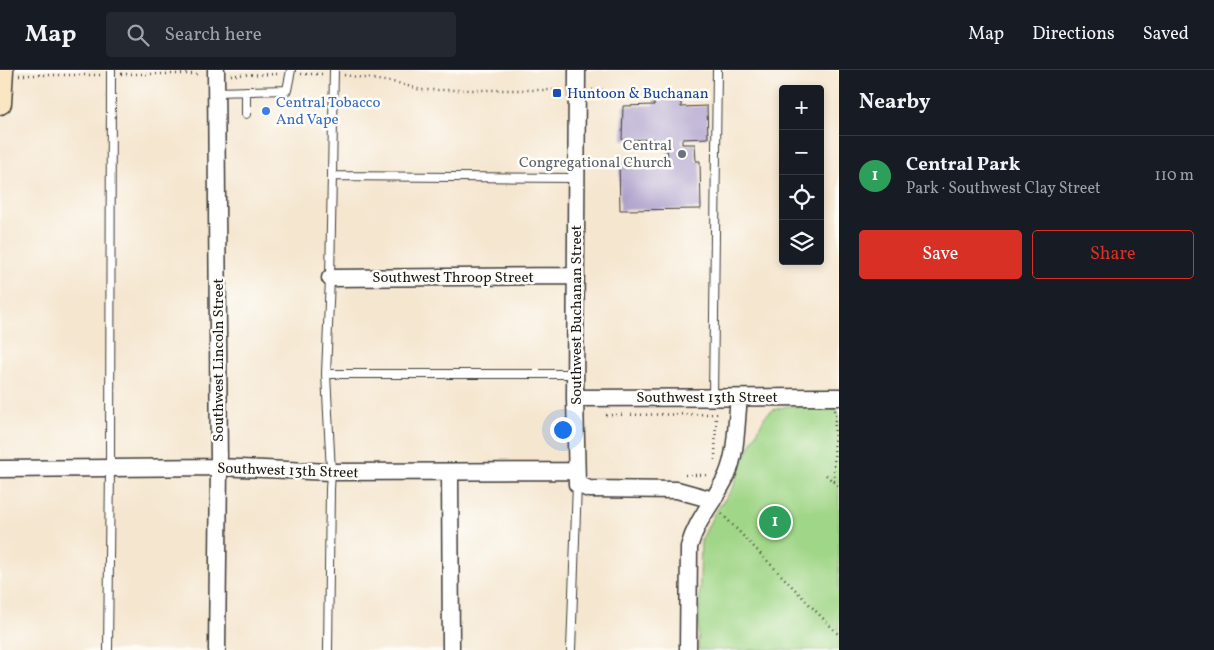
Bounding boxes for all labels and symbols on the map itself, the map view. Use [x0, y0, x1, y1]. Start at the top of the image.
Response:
place label: Huntoon & Buchanan [567, 84, 709, 105]
marker: Huntoon & Buchanan [551, 87, 563, 99]
place label: Central Tobacco And Vape [276, 93, 381, 131]
marker: Central Tobacco And Vape [260, 105, 272, 117]
place label: Central Congregational Church [519, 136, 672, 174]
marker: Central Congregational Church [676, 148, 688, 160]
street label: Southwest Buchanan Street [567, 225, 588, 405]
street label: Southwest Throop Street [372, 268, 534, 289]
street label: Southwest Lincoln Street [209, 278, 230, 442]
street label: Southwest 13th Street [636, 388, 778, 409]
your location [550, 417, 576, 443]
street label: Southwest 13th Street [217, 459, 359, 484]
pin: 1 [759, 503, 791, 541]

